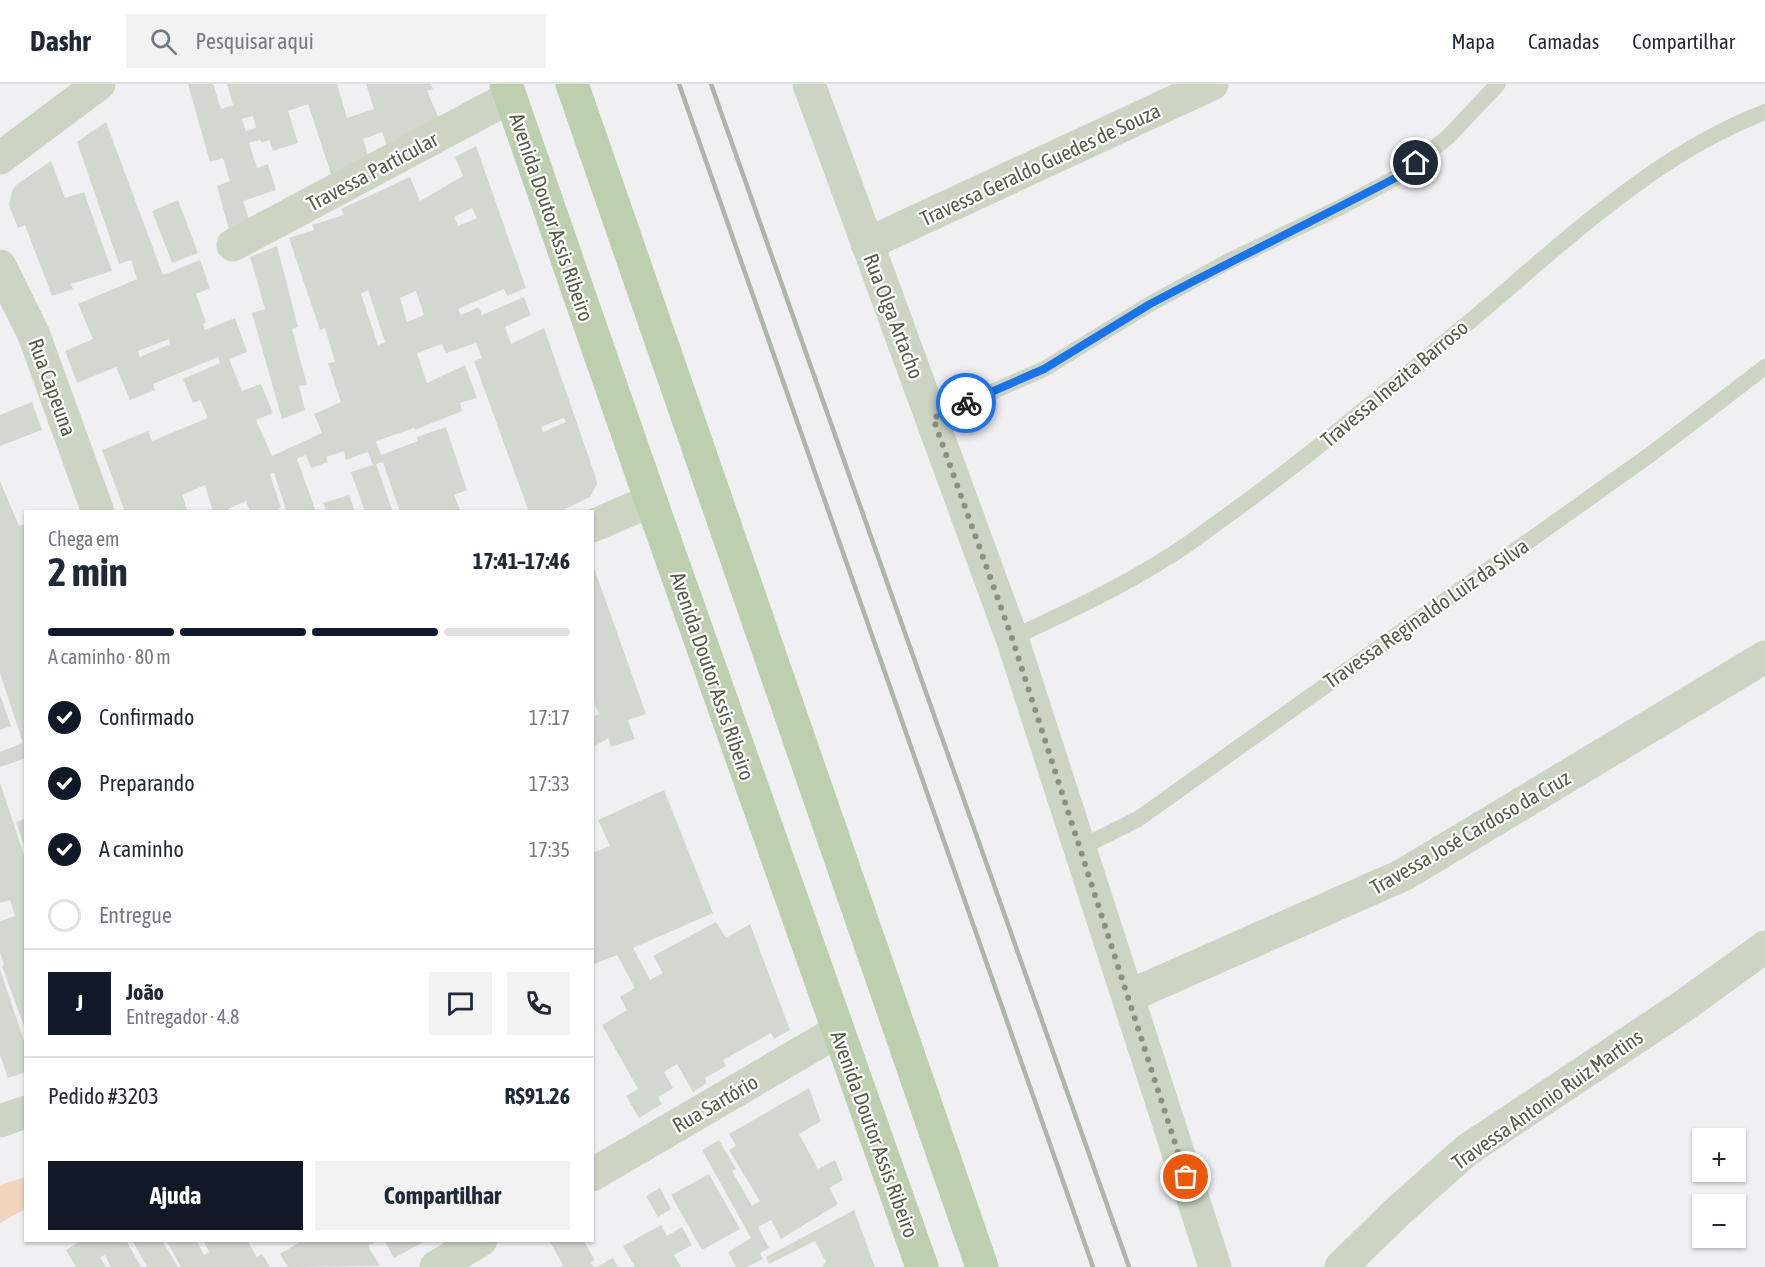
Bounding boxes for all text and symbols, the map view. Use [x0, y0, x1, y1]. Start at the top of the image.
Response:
search box [126, 14, 546, 68]
text: Dashr [30, 25, 90, 57]
icon: search [147, 25, 180, 58]
text: Pesquisar aqui [195, 28, 314, 54]
text: Mapa [1451, 29, 1495, 53]
text: Camadas [1528, 29, 1599, 53]
text: Compartilhar [1632, 29, 1735, 53]
street label: Travessa Geraldo Guedes de Souza [916, 98, 1164, 230]
street label: Avenida Doutor Assis Ribeiro [505, 110, 599, 324]
street label: Travessa Particular [302, 126, 442, 216]
pin [1390, 137, 1441, 188]
icon: home [1399, 146, 1432, 179]
street label: Rua Olga Artacho [859, 250, 929, 382]
street label: Travessa Inezita Barroso [1316, 315, 1472, 451]
street label: Rua Capeuna [24, 335, 82, 439]
courier [936, 373, 996, 433]
icon: bike [950, 387, 983, 420]
text: Chega em [48, 527, 120, 550]
street label: Travessa Reginaldo Luiz da Silva [1319, 533, 1533, 693]
text: 17:41–17:46 [473, 548, 570, 574]
text: 2 min [48, 550, 128, 594]
street label: Avenida Doutor Assis Ribeiro [666, 569, 760, 783]
text: A caminho · 80 m [48, 645, 171, 668]
icon: check [48, 701, 81, 734]
text: Confirmado [99, 704, 194, 730]
text: 17:17 [529, 706, 570, 729]
street label: Travessa José Cardoso da Cruz [1366, 765, 1575, 899]
icon: check [48, 767, 81, 800]
text: Preparando [99, 770, 195, 796]
text: 17:33 [529, 772, 570, 795]
icon: check [48, 833, 81, 866]
text: A caminho [99, 836, 184, 862]
text: 17:35 [529, 838, 570, 861]
text: Entregue [99, 902, 172, 928]
button: chat [429, 972, 492, 1035]
button: phone [507, 972, 570, 1035]
text: João [126, 979, 164, 1005]
text: J [76, 990, 83, 1016]
text: Entregador · 4.8 [126, 1005, 239, 1028]
street label: Travessa Antonio Ruiz Martins [1447, 1024, 1647, 1174]
street label: Avenida Doutor Assis Ribeiro [826, 1027, 924, 1241]
street label: Rua Sartório [668, 1069, 762, 1137]
text: Pedido #3203 [48, 1083, 159, 1109]
text: R$91.26 [504, 1083, 570, 1109]
map controls [1692, 1128, 1746, 1248]
button: + [1692, 1128, 1746, 1182]
pin [1160, 1151, 1211, 1202]
icon: bag [1169, 1160, 1202, 1193]
button: Ajuda [48, 1161, 303, 1230]
button: Compartilhar [315, 1161, 570, 1230]
button: − [1692, 1194, 1746, 1248]

